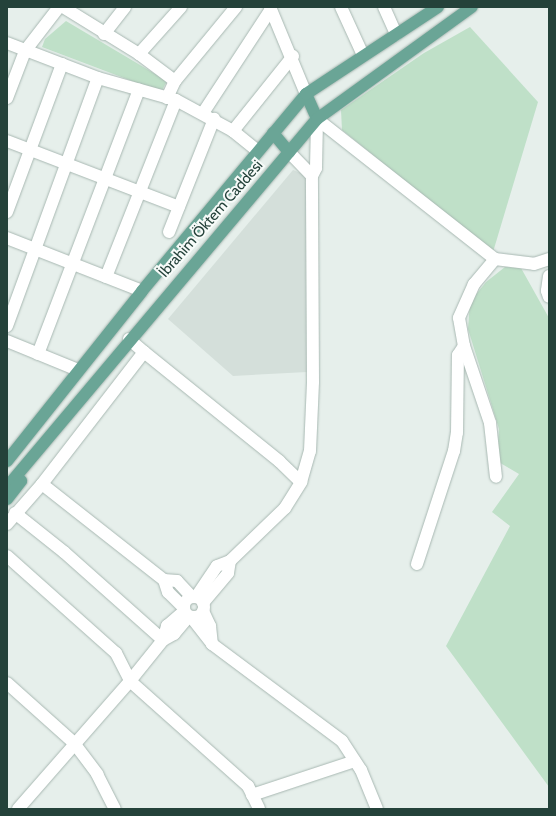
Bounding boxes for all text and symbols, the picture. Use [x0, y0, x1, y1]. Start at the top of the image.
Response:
street label: İbrahim Öktem Caddesi [155, 157, 267, 281]

